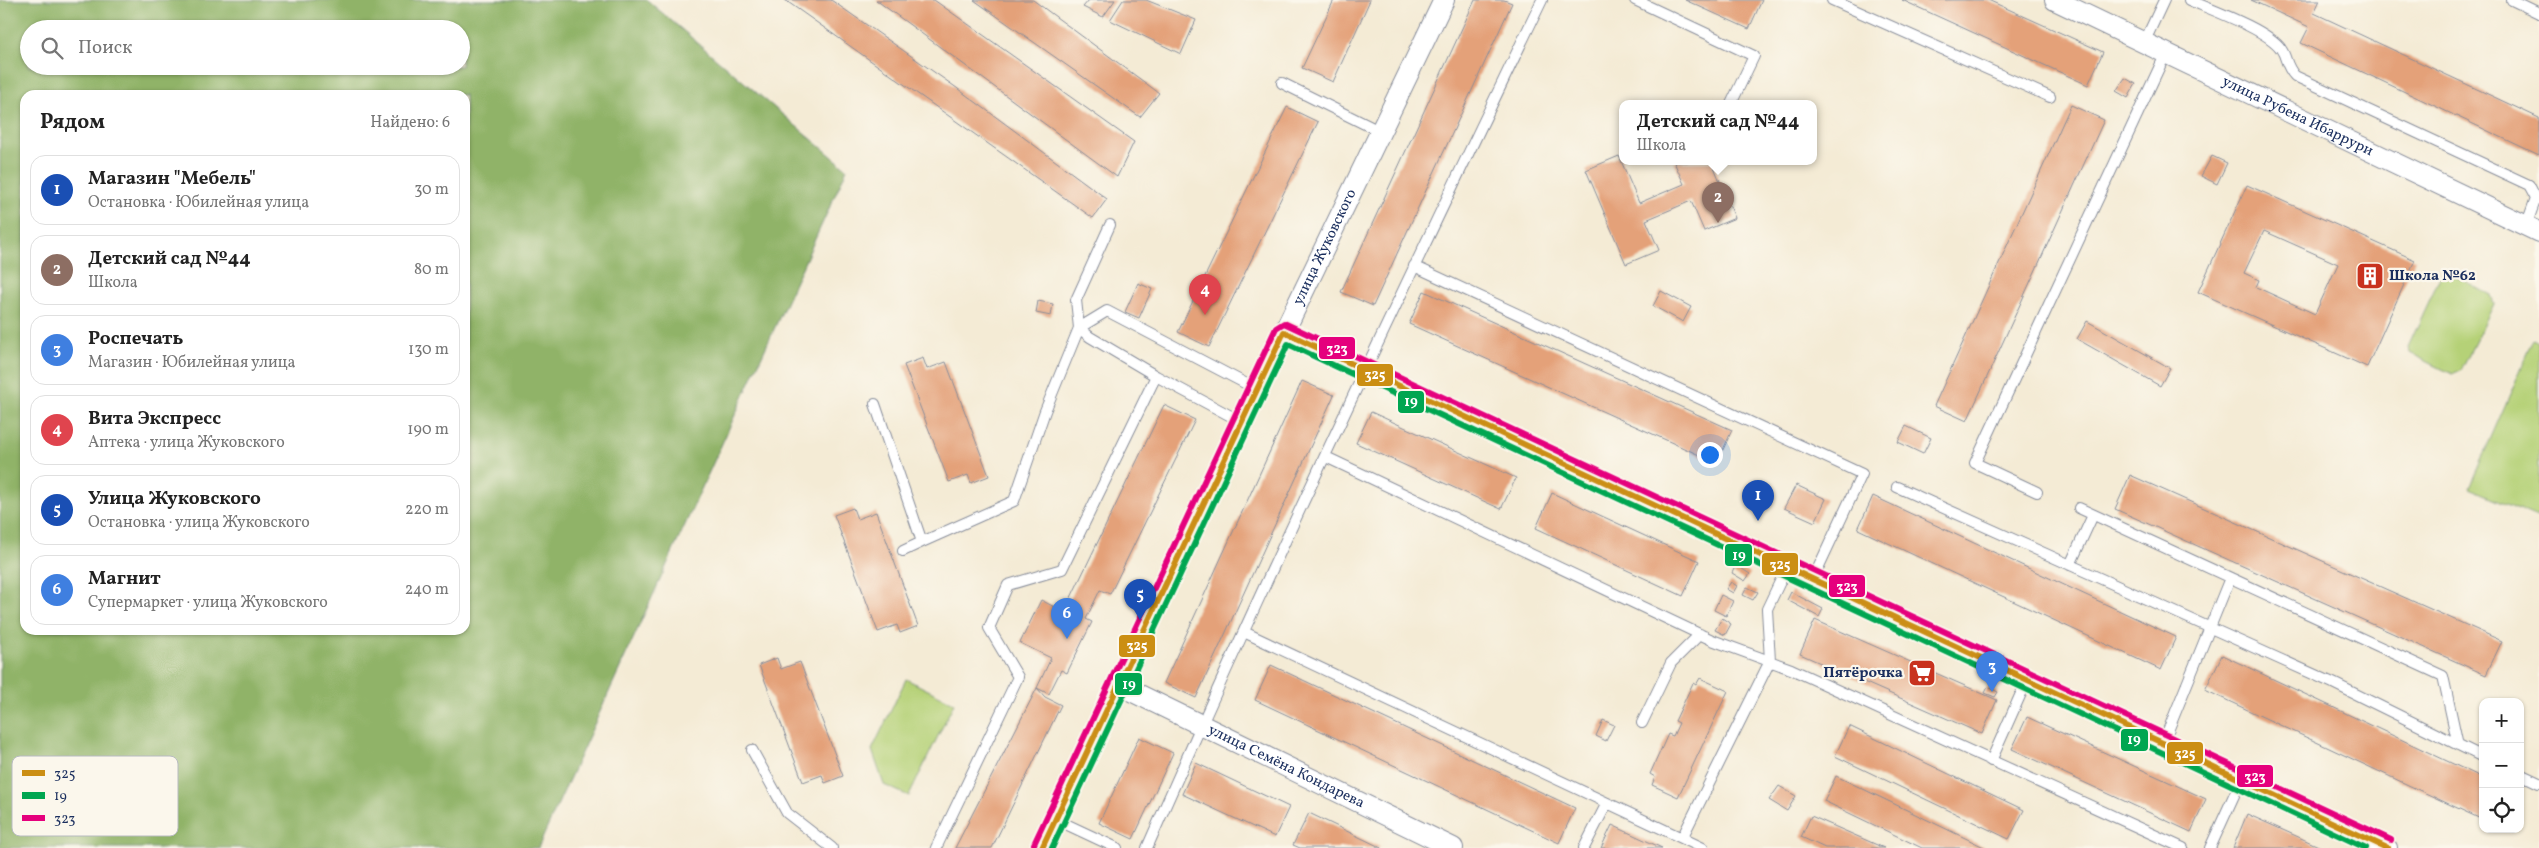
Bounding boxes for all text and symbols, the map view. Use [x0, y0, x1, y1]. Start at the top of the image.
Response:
search box [20, 20, 470, 75]
icon: search [38, 34, 66, 62]
text: Поиск [78, 35, 132, 61]
street label: улица Рубена Ибаррури [2218, 71, 2377, 162]
popup [1619, 100, 1817, 165]
text: Рядом [40, 108, 105, 137]
text: Детский сад №44 [1637, 109, 1799, 135]
text: Найдено: 6 [370, 112, 450, 134]
text: Школа [1637, 135, 1686, 157]
text: Магазин "Мебель" [88, 166, 256, 192]
text: 1 [54, 179, 60, 201]
text: 30 m [414, 179, 449, 201]
pin: 2 [1702, 182, 1734, 223]
street label: улица Жуковского [1288, 186, 1362, 309]
text: Остановка · Юбилейная улица [88, 192, 309, 214]
text: Детский сад №44 [88, 246, 251, 272]
text: 2 [53, 259, 61, 281]
text: 80 m [414, 259, 449, 281]
building icon: Школа №62 [2355, 261, 2385, 291]
place label: Школа №62 [2389, 266, 2476, 287]
text: Школа [88, 272, 138, 294]
pin: 4 [1189, 274, 1221, 315]
text: Роспечать [88, 326, 183, 352]
line badge: 323 [1318, 336, 1356, 360]
text: 3 [53, 339, 61, 361]
text: 130 m [408, 339, 449, 361]
text: 323 [1326, 340, 1348, 359]
text: Магазин · Юбилейная улица [88, 352, 296, 374]
line badge: 325 [1356, 363, 1394, 387]
text: 325 [1364, 366, 1386, 385]
line badge: 19 [1397, 390, 1425, 414]
text: 19 [1404, 393, 1418, 412]
text: Вита Экспресс [88, 406, 221, 432]
text: 4 [52, 419, 62, 441]
text: 190 m [407, 419, 449, 441]
text: Аптека · улица Жуковского [88, 432, 285, 454]
your location [1697, 442, 1723, 468]
pin: 1 [1742, 480, 1774, 521]
text: Улица Жуковского [88, 486, 261, 512]
text: 5 [53, 499, 61, 521]
text: 220 m [405, 499, 449, 521]
text: Остановка · улица Жуковского [88, 512, 310, 534]
line badge: 19 [1724, 543, 1753, 567]
text: 19 [1732, 547, 1746, 566]
line badge: 325 [1761, 552, 1799, 576]
text: 325 [1769, 556, 1791, 575]
text: Магнит [88, 566, 161, 592]
line badge: 323 [1828, 574, 1866, 598]
text: 323 [1836, 578, 1858, 597]
text: 6 [53, 579, 61, 601]
text: 240 m [405, 579, 449, 601]
pin: 5 [1124, 579, 1156, 620]
text: Супермаркет · улица Жуковского [88, 592, 328, 614]
pin: 6 [1051, 598, 1083, 639]
line badge: 325 [1118, 634, 1156, 658]
text: 325 [1126, 637, 1148, 656]
pin: 3 [1976, 651, 2008, 692]
supermarket icon: Пятёрочка [1907, 658, 1937, 688]
place label: Пятёрочка [1823, 663, 1903, 684]
line badge: 19 [1114, 672, 1143, 696]
text: 19 [1122, 676, 1136, 695]
map controls [2479, 698, 2524, 833]
button: + [2479, 698, 2524, 743]
street label: улица Семёна Кондарева [1204, 719, 1368, 814]
line badge: 19 [2120, 728, 2149, 752]
text: 19 [2127, 731, 2141, 750]
line badge: 325 [2166, 741, 2204, 765]
button: − [2479, 743, 2524, 788]
text: 325 [2174, 745, 2196, 764]
legend [12, 756, 178, 836]
line badge: 323 [2236, 764, 2274, 788]
text: 325 [54, 765, 75, 784]
text: 323 [2244, 768, 2266, 787]
text: 19 [54, 787, 67, 806]
button: locate [2479, 788, 2524, 833]
text: 323 [54, 810, 75, 829]

